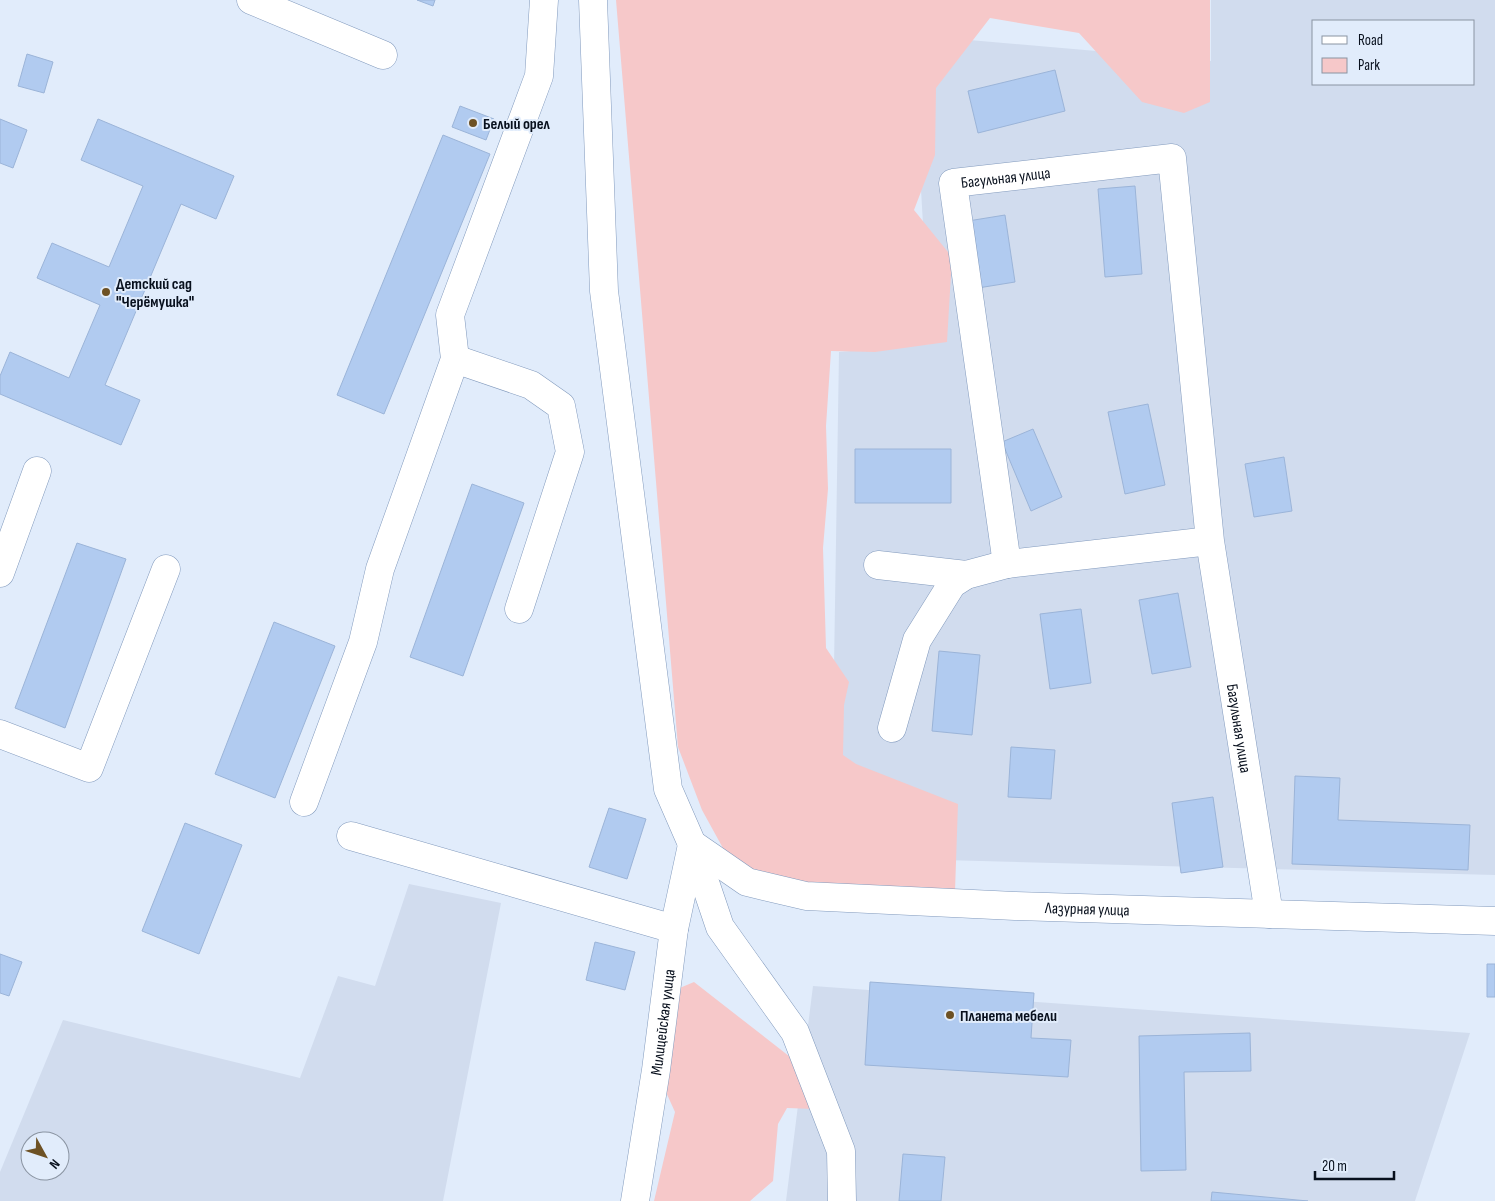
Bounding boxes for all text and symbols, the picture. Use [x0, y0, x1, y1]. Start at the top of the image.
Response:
legend [1312, 20, 1475, 85]
text: Road [1358, 31, 1383, 50]
text: Park [1358, 56, 1380, 75]
place label: Белый орел [483, 115, 551, 134]
marker: Белый орел [467, 117, 479, 129]
street label: Багульная улица [960, 164, 1051, 193]
place label: Детский сад "Черёмушка" [116, 275, 194, 312]
marker: Детский сад "Черёмушка" [100, 286, 112, 298]
street label: Багульная улица [1222, 683, 1255, 774]
street label: Лазурная улица [1044, 899, 1130, 921]
street label: Милицейская улица [647, 968, 680, 1077]
place label: Планета мебели [960, 1007, 1057, 1026]
marker: Планета мебели [944, 1009, 956, 1021]
north arrow [20, 1131, 70, 1181]
scale bar [1315, 1148, 1394, 1180]
text: N [46, 1156, 63, 1172]
text: 20 m [1322, 1157, 1347, 1176]

